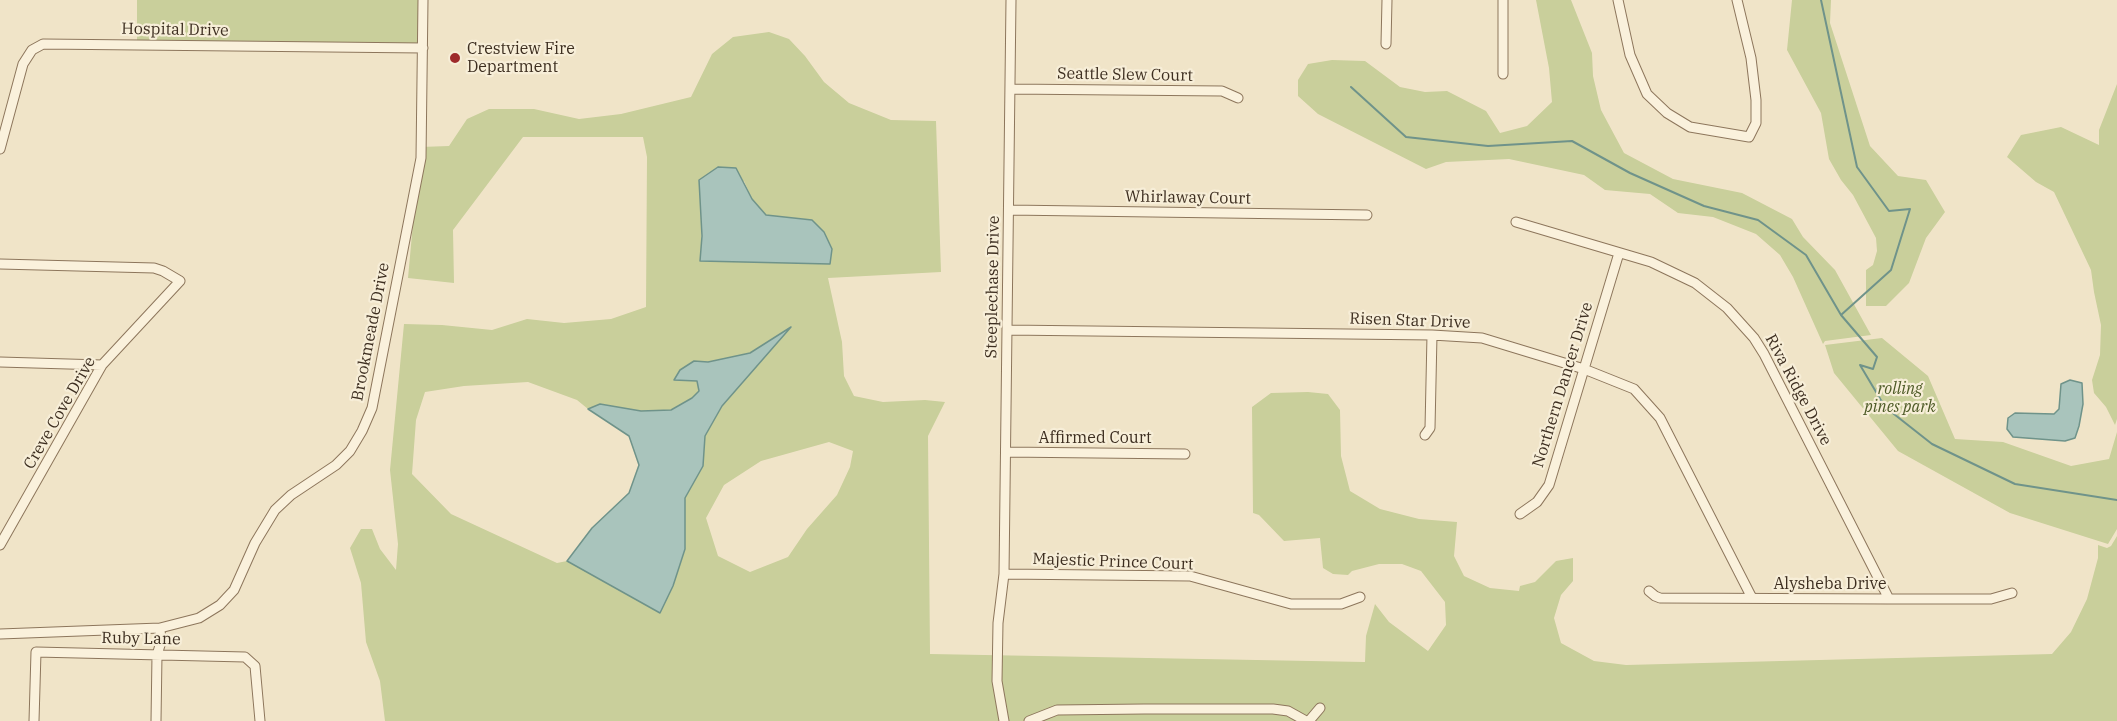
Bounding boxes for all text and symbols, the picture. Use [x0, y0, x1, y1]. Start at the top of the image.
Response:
street label: Hospital Drive [121, 19, 229, 41]
place label: Crestview Fire Department [467, 39, 575, 77]
marker: Crestview Fire Department [448, 51, 462, 65]
street label: Seattle Slew Court [1057, 64, 1193, 86]
street label: Whirlaway Court [1125, 187, 1251, 209]
street label: Steeplechase Drive [982, 215, 1004, 359]
street label: Brookmeade Drive [348, 261, 394, 403]
street label: Northern Dancer Drive [1529, 300, 1597, 470]
street label: Risen Star Drive [1349, 309, 1471, 333]
street label: Riva Ridge Drive [1761, 331, 1835, 449]
street label: Creve Cove Drive [20, 353, 100, 473]
park label: rolling pines park [1864, 379, 1936, 417]
street label: Affirmed Court [1038, 428, 1152, 448]
street label: Majestic Prince Court [1032, 550, 1194, 574]
street label: Alysheba Drive [1774, 574, 1886, 594]
street label: Ruby Lane [101, 629, 181, 649]

